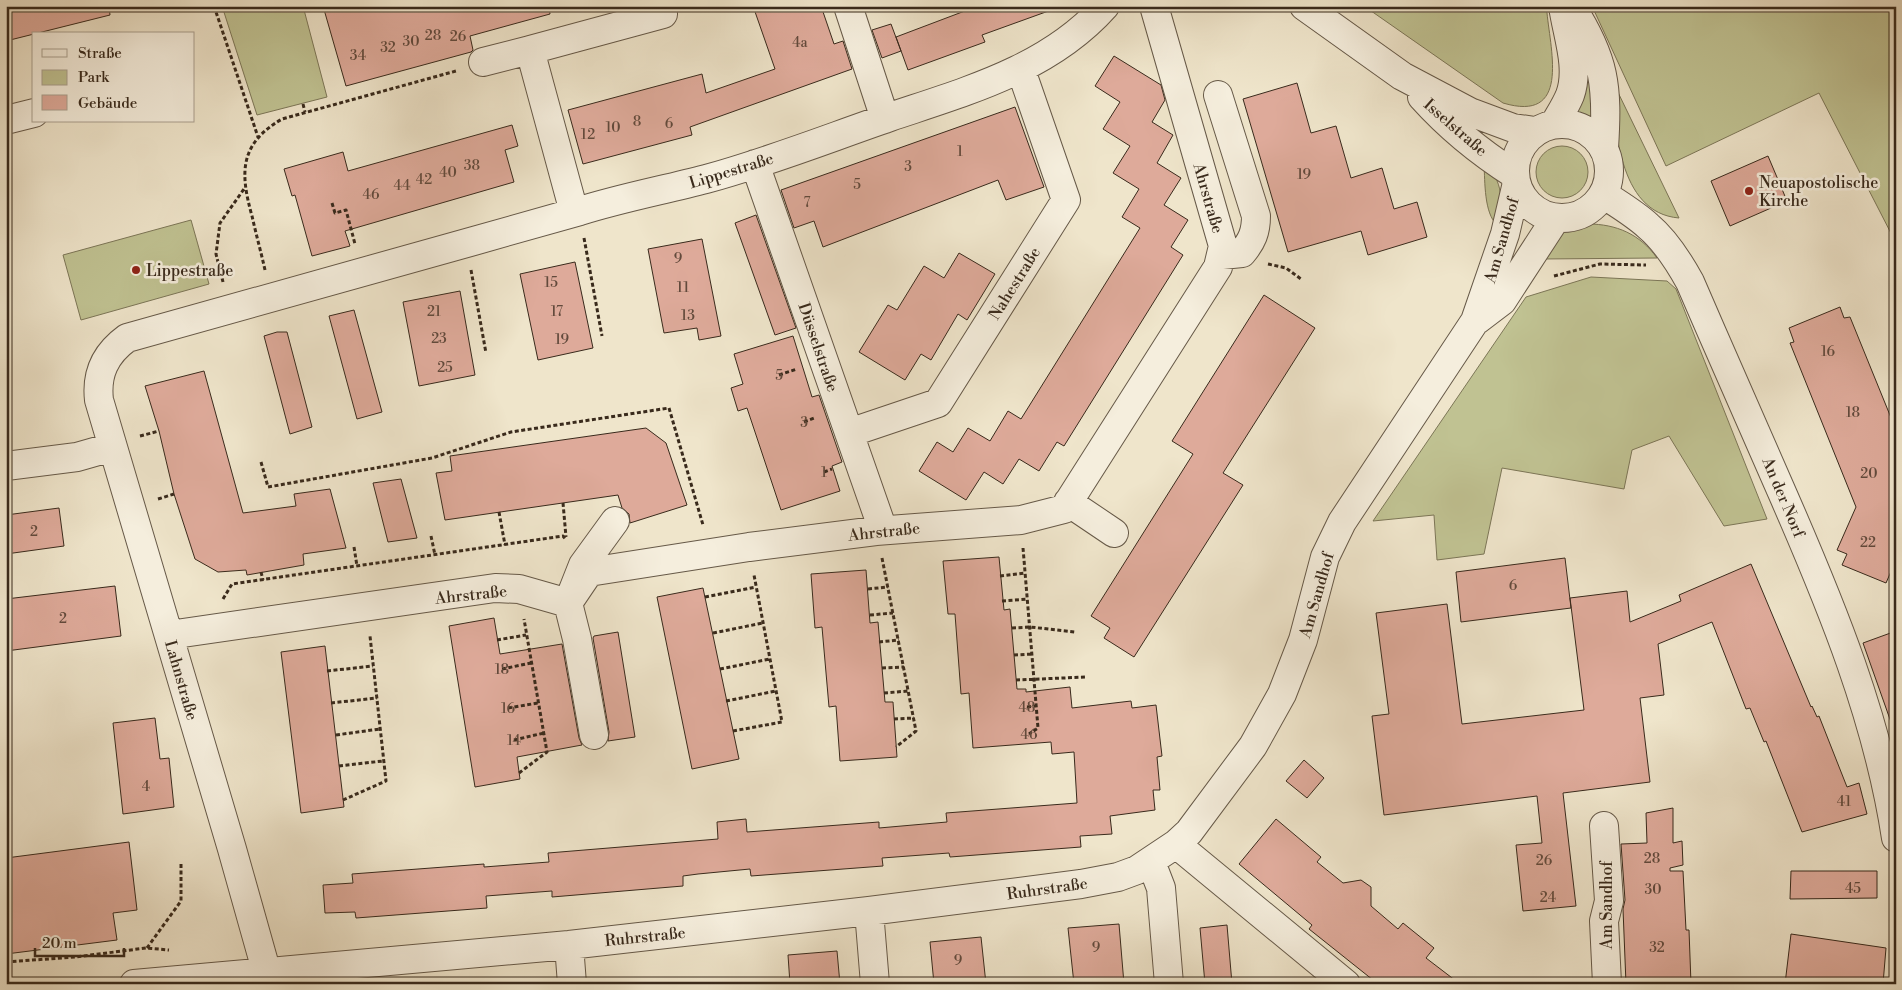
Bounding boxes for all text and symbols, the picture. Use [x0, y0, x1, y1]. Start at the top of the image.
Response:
house number: 28 [425, 27, 441, 45]
house number: 26 [450, 28, 467, 46]
legend [32, 32, 195, 122]
house number: 30 [402, 33, 420, 51]
house number: 4a [792, 34, 809, 52]
house number: 32 [380, 39, 396, 57]
text: Straße [78, 44, 122, 63]
house number: 34 [350, 47, 366, 65]
text: Park [78, 68, 110, 87]
text: Gebäude [78, 94, 137, 113]
street label: Isselstraße [1419, 95, 1491, 161]
house number: 8 [633, 113, 641, 131]
house number: 6 [665, 115, 674, 133]
house number: 10 [606, 119, 620, 137]
house number: 12 [581, 126, 595, 144]
house number: 1 [957, 143, 963, 161]
street label: Lippestraße [687, 149, 776, 193]
house number: 38 [464, 157, 480, 175]
house number: 3 [904, 158, 912, 176]
street label: Ahrstraße [1188, 160, 1228, 236]
house number: 40 [439, 164, 457, 182]
house number: 19 [1297, 166, 1311, 184]
house number: 42 [416, 171, 432, 189]
place label: Neuapostolische Kirche [1759, 173, 1878, 211]
house number: 5 [853, 176, 861, 194]
house number: 44 [394, 177, 410, 195]
marker: Neuapostolische Kirche [1743, 185, 1755, 197]
house number: 46 [363, 186, 380, 204]
house number: 7 [803, 194, 811, 212]
street label: Am Sandhof [1480, 194, 1524, 286]
street label: Nahestraße [985, 243, 1045, 324]
house number: 9 [674, 250, 682, 268]
place label: Lippestraße [146, 261, 233, 281]
marker: Lippestraße [130, 264, 142, 276]
house number: 15 [544, 274, 558, 292]
house number: 11 [677, 279, 689, 297]
street label: Düsselstraße [793, 300, 843, 395]
house number: 21 [427, 303, 441, 321]
house number: 17 [551, 303, 563, 321]
house number: 13 [681, 307, 695, 325]
house number: 23 [431, 330, 447, 348]
house number: 19 [555, 331, 569, 349]
house number: 16 [1821, 343, 1836, 361]
house number: 25 [437, 359, 453, 377]
house number: 5 [775, 367, 783, 385]
house number: 18 [1846, 404, 1860, 422]
house number: 3 [800, 414, 808, 432]
street label: An der Norf [1757, 453, 1809, 542]
house number: 1 [821, 464, 827, 482]
house number: 20 [1860, 465, 1878, 483]
street label: Ahrstraße [846, 518, 921, 546]
house number: 2 [30, 523, 38, 541]
house number: 22 [1860, 534, 1876, 552]
street label: Am Sandhof [1295, 549, 1339, 641]
house number: 6 [1509, 577, 1518, 595]
street label: Ahrstraße [433, 581, 508, 609]
house number: 2 [59, 610, 67, 628]
street label: Lahnstraße [160, 638, 202, 723]
house number: 18 [495, 661, 509, 679]
house number: 48 [1019, 699, 1035, 717]
house number: 16 [501, 700, 516, 718]
house number: 46 [1021, 726, 1038, 744]
house number: 14 [507, 732, 521, 750]
house number: 4 [142, 778, 150, 796]
house number: 41 [1837, 793, 1851, 811]
house number: 28 [1644, 850, 1660, 868]
house number: 26 [1536, 852, 1553, 870]
street label: Am Sandhof [1597, 860, 1617, 950]
street label: Ruhrstraße [1005, 873, 1089, 905]
house number: 45 [1845, 880, 1861, 898]
house number: 30 [1644, 881, 1662, 899]
house number: 24 [1540, 889, 1556, 907]
street label: Ruhrstraße [604, 923, 687, 951]
scale bar [35, 925, 124, 957]
text: 20 m [42, 934, 77, 953]
house number: 9 [1092, 939, 1100, 957]
house number: 32 [1649, 939, 1665, 957]
house number: 9 [954, 952, 962, 970]

